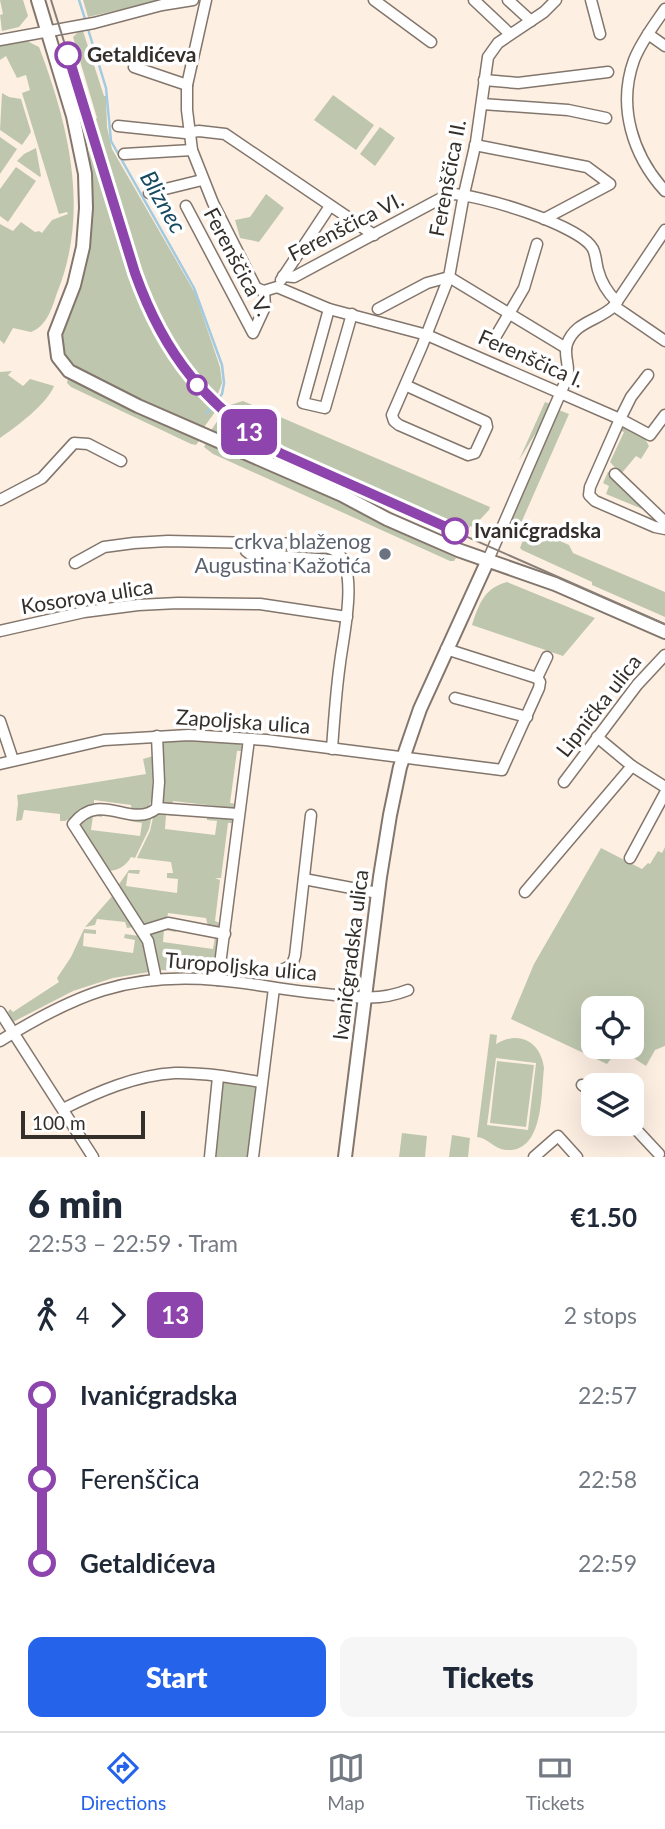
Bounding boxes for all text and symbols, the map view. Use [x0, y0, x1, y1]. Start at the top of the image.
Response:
place label: Getaldićeva [87, 41, 197, 66]
marker: Getaldićeva [55, 42, 81, 68]
street label: Ferenščica II. [423, 117, 470, 238]
water label: Bliznec [135, 165, 193, 238]
street label: Ferenščica VI. [283, 186, 407, 265]
street label: Ferenščica V. [199, 203, 277, 320]
street label: Ferenščica I. [475, 323, 588, 392]
unlabelled marker [187, 375, 207, 395]
line badge: 13 [218, 409, 280, 455]
text: 13 [235, 417, 263, 446]
place label: Ivanićgradska [474, 517, 601, 542]
marker: Ivanićgradska [442, 518, 468, 544]
place label: crkva blaženog Augustina Kažotića [194, 528, 371, 577]
marker: crkva blaženog Augustina Kažotića [377, 546, 393, 562]
street label: Kosorova ulica [19, 573, 155, 618]
street label: Lipnička ulica [550, 649, 646, 761]
street label: Zapoljska ulica [175, 703, 311, 738]
street label: Ivanićgradska ulica [327, 868, 372, 1042]
street label: Turopoljska ulica [164, 946, 318, 985]
map controls [581, 996, 644, 1136]
button: locate [581, 996, 644, 1059]
button: layers [581, 1073, 644, 1136]
scale bar [21, 1108, 145, 1140]
text: 100 m [32, 1111, 86, 1134]
text: 6 min [28, 1180, 123, 1226]
text: €1.50 [571, 1201, 637, 1233]
text: 22:53 – 22:59 · Tram [28, 1229, 238, 1257]
icon: walk [28, 1296, 66, 1334]
icon: forward [99, 1296, 137, 1334]
text: 13 [161, 1300, 189, 1329]
text: 4 [76, 1301, 89, 1329]
text: 2 stops [564, 1301, 637, 1329]
text: Ivanićgradska [80, 1379, 238, 1411]
text: 22:57 [578, 1381, 637, 1409]
text: Ferenščica [80, 1463, 200, 1495]
text: 22:58 [578, 1465, 637, 1493]
text: Getaldićeva [80, 1547, 216, 1579]
text: 22:59 [578, 1549, 637, 1577]
button: Start [28, 1637, 326, 1717]
button: Tickets [340, 1637, 637, 1717]
tab: Directions [80, 1749, 166, 1814]
tab: Map [327, 1749, 365, 1814]
tab: Tickets [526, 1749, 585, 1814]

